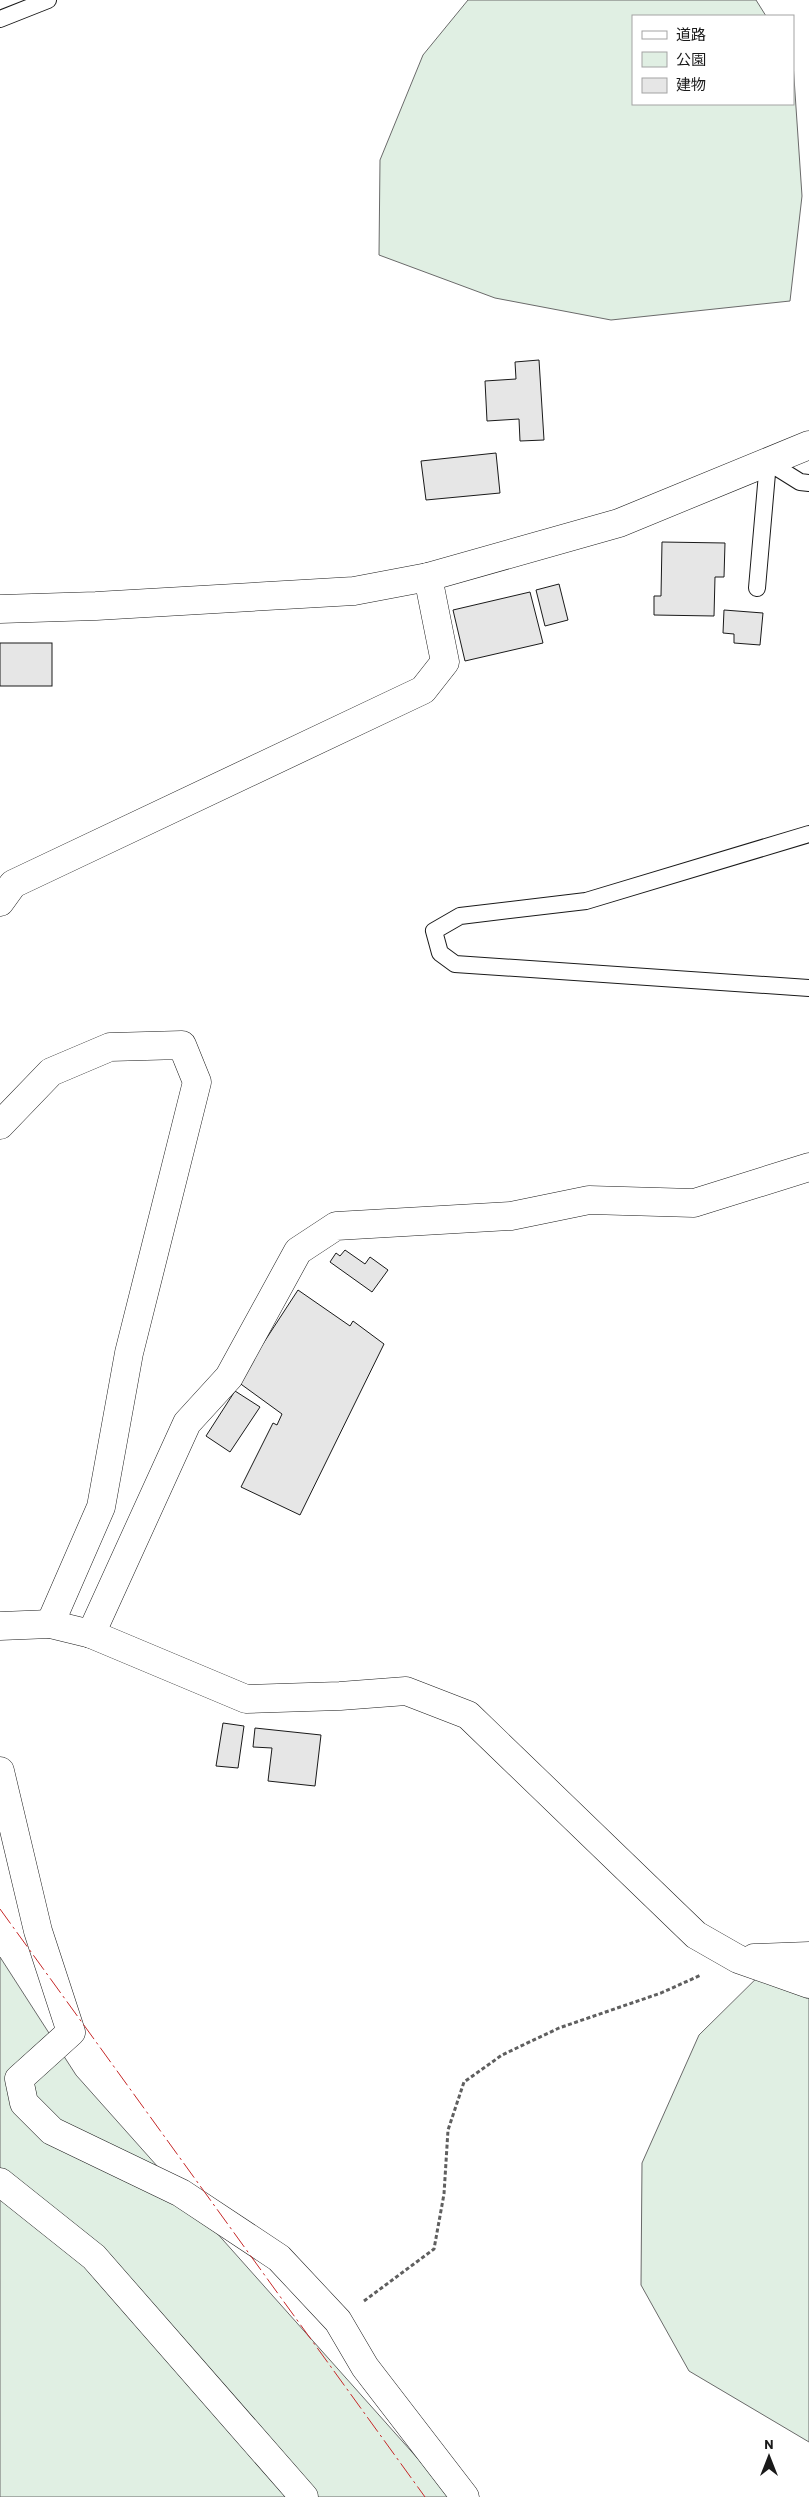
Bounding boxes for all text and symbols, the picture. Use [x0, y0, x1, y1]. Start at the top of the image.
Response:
legend [632, 15, 794, 105]
text: 道路 [676, 25, 706, 43]
text: 公園 [676, 50, 706, 68]
text: 建物 [676, 75, 706, 93]
north arrow [744, 2432, 794, 2482]
text: N [764, 2435, 774, 2452]

